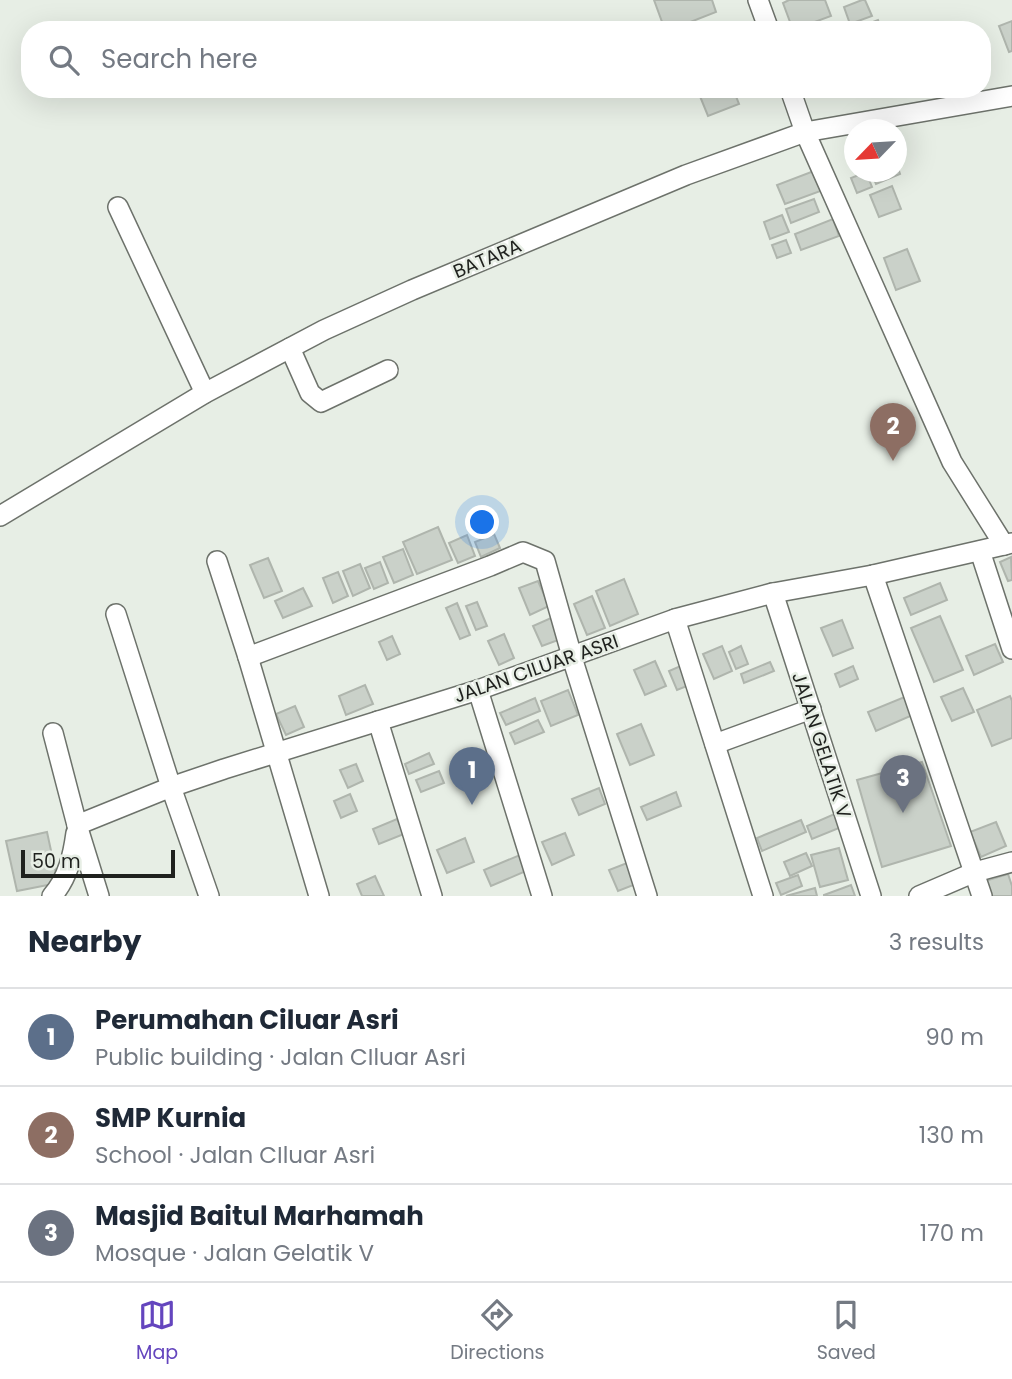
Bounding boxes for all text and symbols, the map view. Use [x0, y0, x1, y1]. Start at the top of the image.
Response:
search box [21, 21, 991, 98]
icon: search [45, 41, 83, 79]
text: Search here [101, 41, 258, 77]
north arrow [844, 119, 907, 182]
street label: BATARA [449, 232, 526, 285]
pin: 2 [870, 403, 916, 461]
your location [465, 505, 499, 539]
street label: JALAN CILUAR ASRI [450, 628, 622, 709]
street label: JALAN GELATIK V [785, 669, 858, 822]
pin: 1 [449, 747, 495, 805]
pin: 3 [880, 755, 926, 813]
scale bar [21, 847, 175, 879]
text: 50 m [32, 848, 81, 875]
text: Nearby [28, 920, 142, 963]
text: 3 results [889, 926, 984, 958]
text: Perumahan Ciluar Asri [95, 1002, 399, 1038]
text: 1 [47, 1021, 55, 1053]
text: 90 m [925, 1021, 984, 1053]
text: Public building · Jalan CIluar Asri [95, 1041, 466, 1073]
text: SMP Kurnia [95, 1100, 246, 1136]
text: 2 [44, 1119, 58, 1151]
text: 130 m [919, 1119, 984, 1151]
text: School · Jalan CIluar Asri [95, 1139, 375, 1171]
text: Masjid Baitul Marhamah [95, 1198, 424, 1234]
text: 3 [44, 1217, 58, 1249]
text: 170 m [920, 1217, 984, 1249]
text: Mosque · Jalan Gelatik V [95, 1237, 374, 1269]
tab: Map [136, 1296, 178, 1367]
tab: Directions [450, 1296, 545, 1367]
tab: Saved [817, 1296, 876, 1367]

